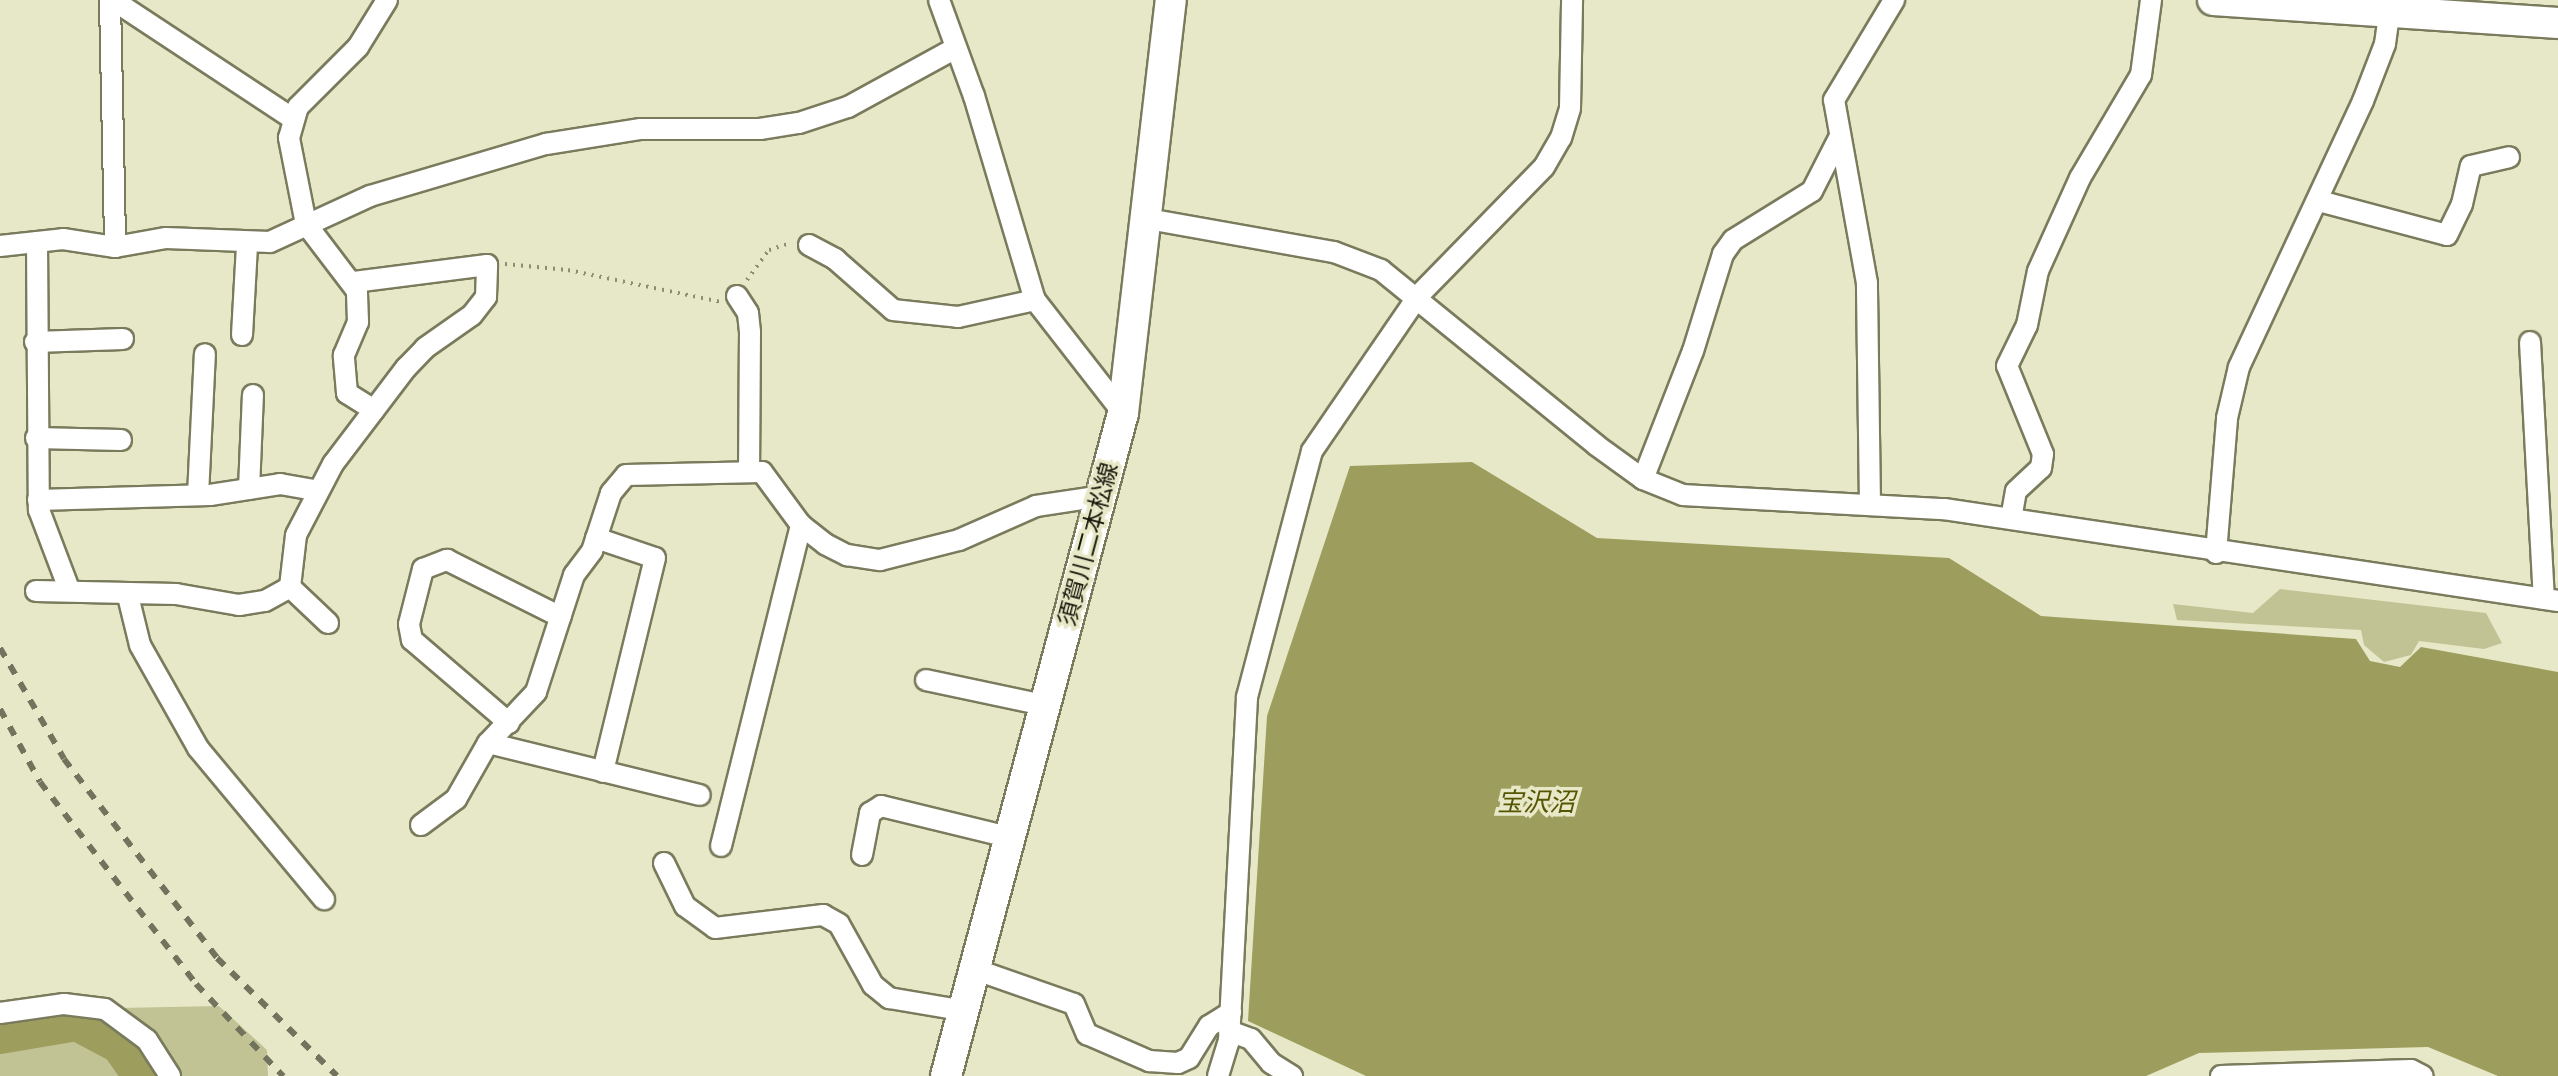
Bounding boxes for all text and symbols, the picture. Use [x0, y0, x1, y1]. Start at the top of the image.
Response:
street label: 須賀川二本松線 [1052, 459, 1124, 629]
water label: 宝沢沼 [1497, 787, 1575, 819]

